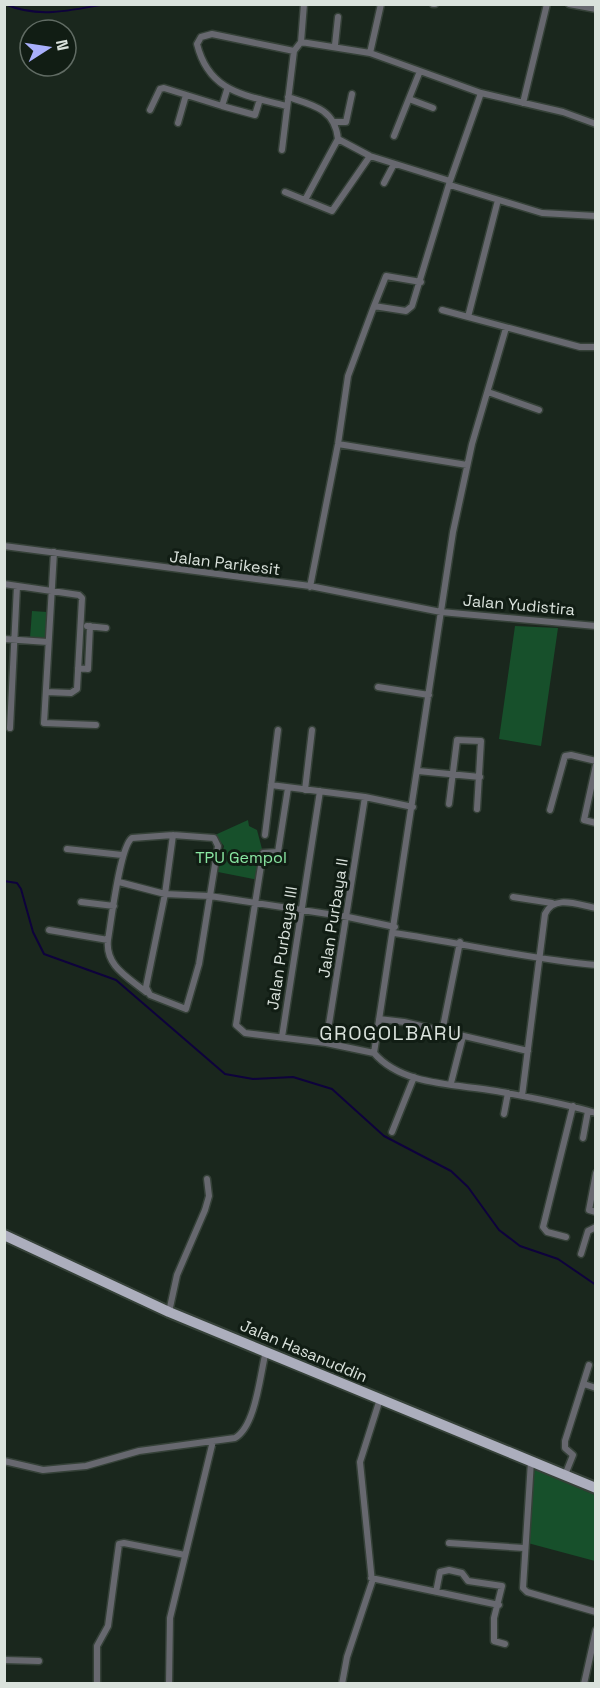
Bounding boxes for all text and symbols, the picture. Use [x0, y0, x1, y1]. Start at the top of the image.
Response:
north arrow [18, 18, 78, 78]
text: N [51, 38, 74, 52]
street label: Jalan Parikesit [168, 546, 282, 580]
street label: Jalan Yudistira [462, 590, 576, 620]
park label: TPU Gempol [195, 847, 287, 868]
street label: Jalan Purbaya II [313, 857, 353, 979]
street label: Jalan Purbaya III [262, 885, 302, 1011]
district label: GROGOLBARU [319, 1020, 463, 1046]
street label: Jalan Hasanuddin [237, 1315, 371, 1387]

